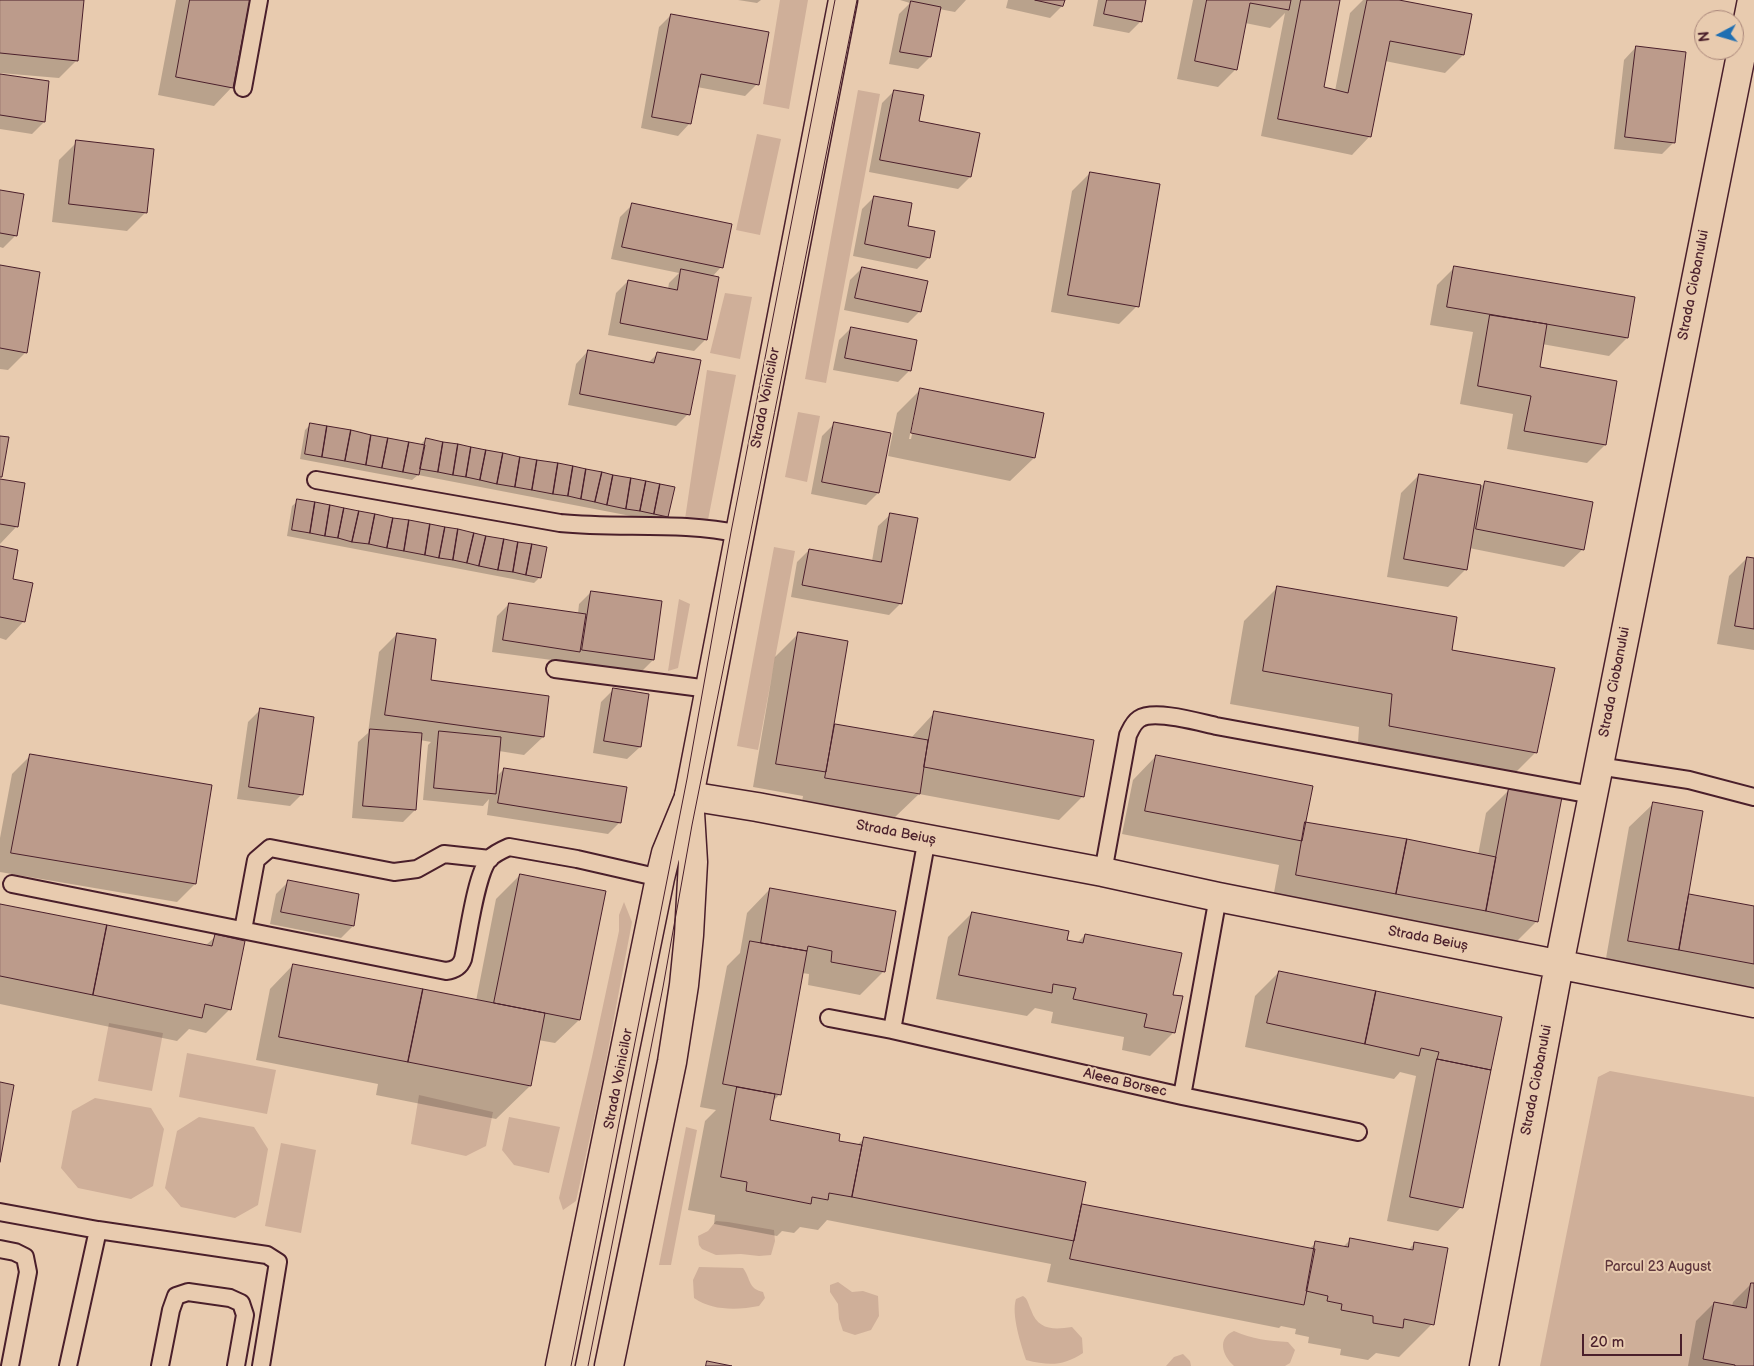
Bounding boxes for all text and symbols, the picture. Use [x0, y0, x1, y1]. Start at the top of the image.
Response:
north arrow [1694, 10, 1744, 60]
text: N [1696, 30, 1714, 43]
street label: Strada Ciobanului [1675, 228, 1713, 342]
street label: Strada Voinicilor [748, 346, 784, 450]
street label: Strada Ciobanului [1596, 625, 1634, 739]
street label: Strada Beiuș [855, 817, 937, 849]
street label: Strada Beiuș [1387, 923, 1469, 955]
street label: Strada Ciobanului [1518, 1023, 1556, 1137]
street label: Strada Voinicilor [601, 1027, 637, 1131]
street label: Aleea Borsec [1082, 1065, 1168, 1101]
park label: Parcul 23 August [1605, 1259, 1711, 1275]
scale bar [1584, 1324, 1684, 1356]
text: 20 m [1590, 1333, 1624, 1352]

